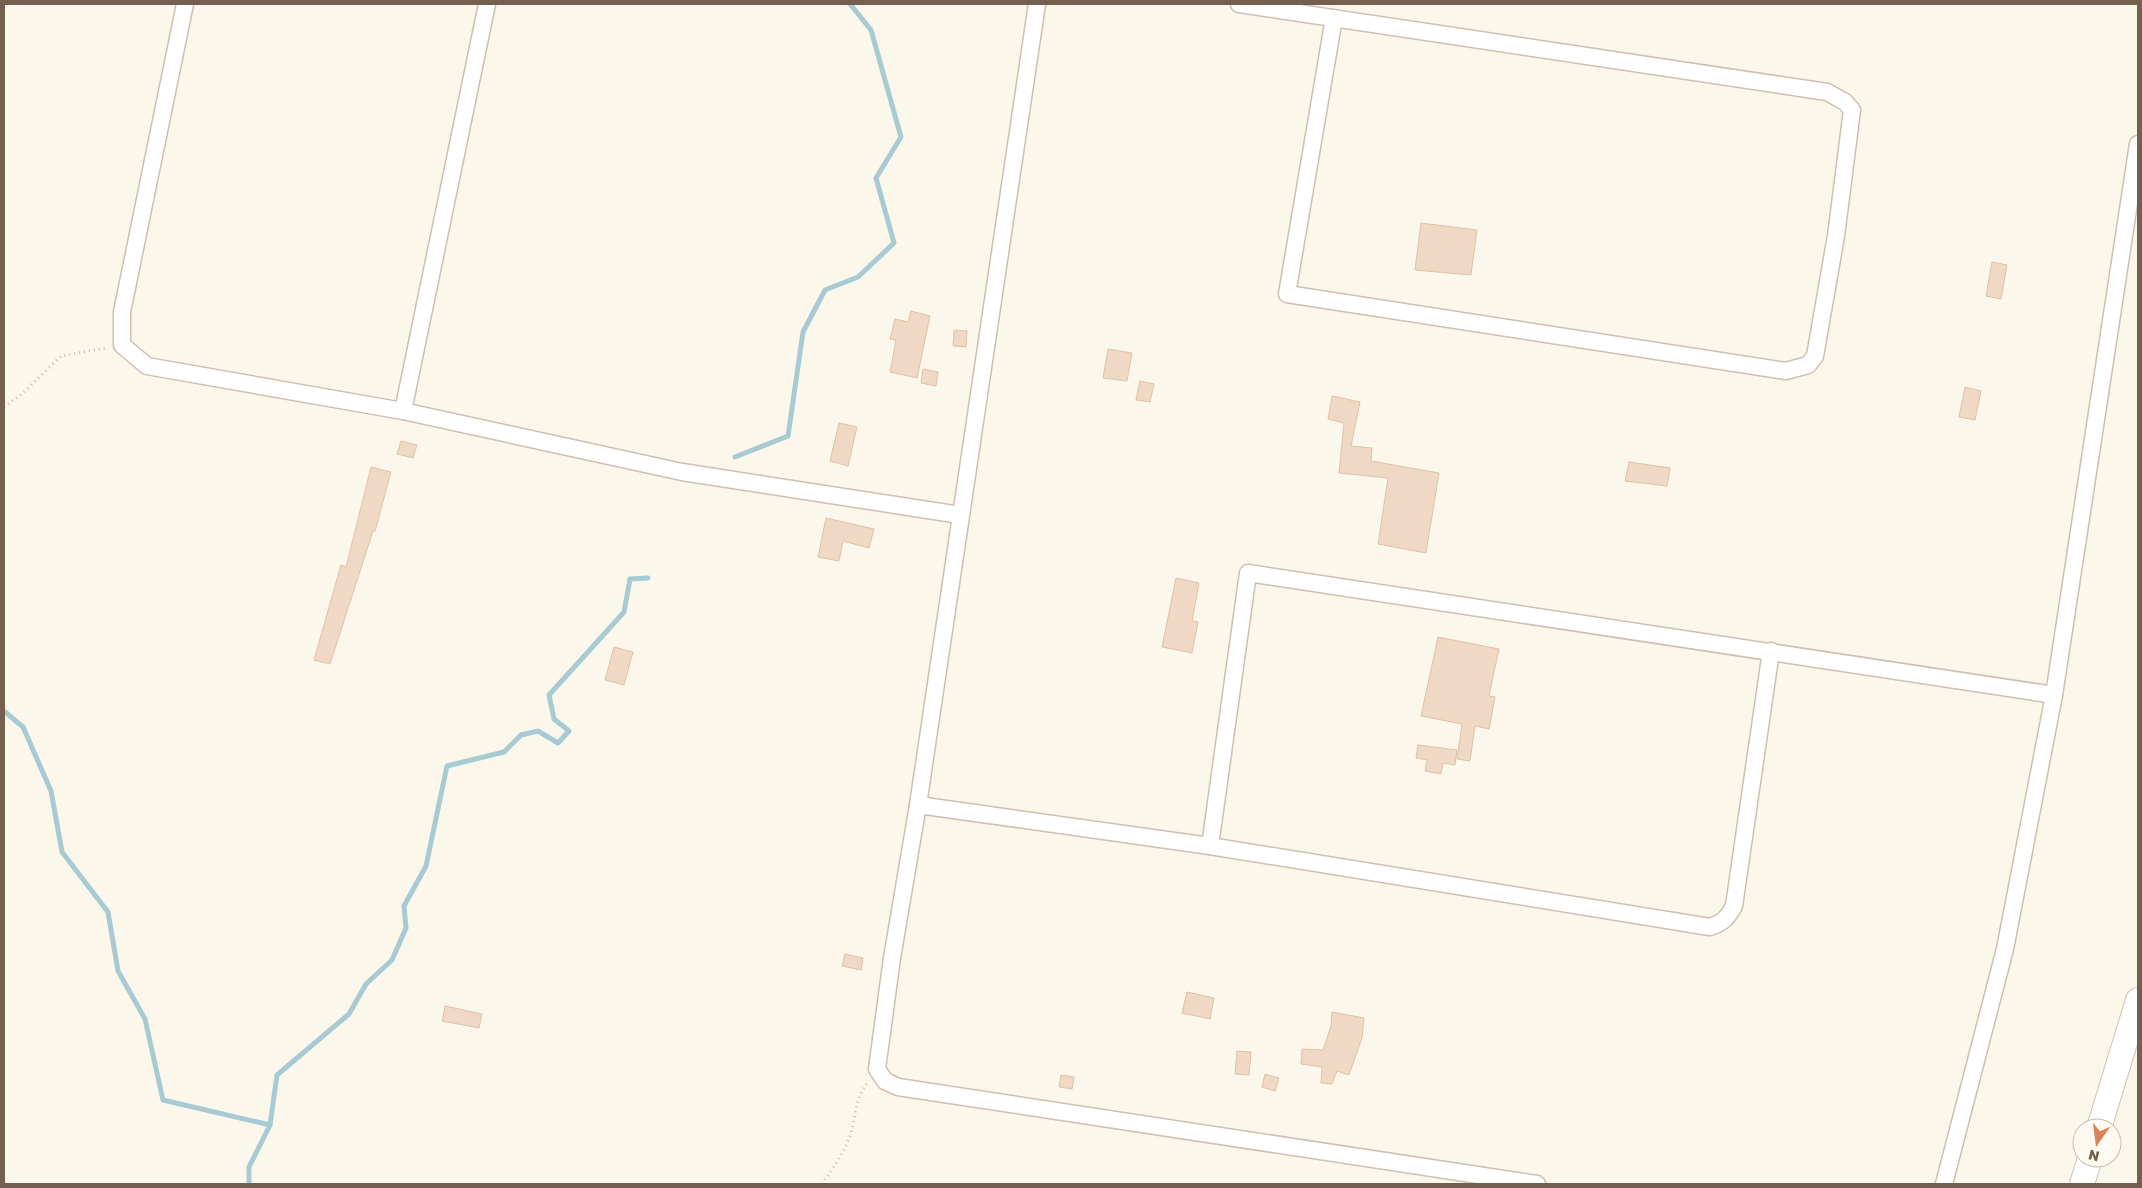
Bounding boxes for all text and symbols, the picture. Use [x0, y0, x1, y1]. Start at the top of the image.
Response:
north arrow [2072, 1118, 2122, 1168]
text: N [2087, 1147, 2101, 1166]

